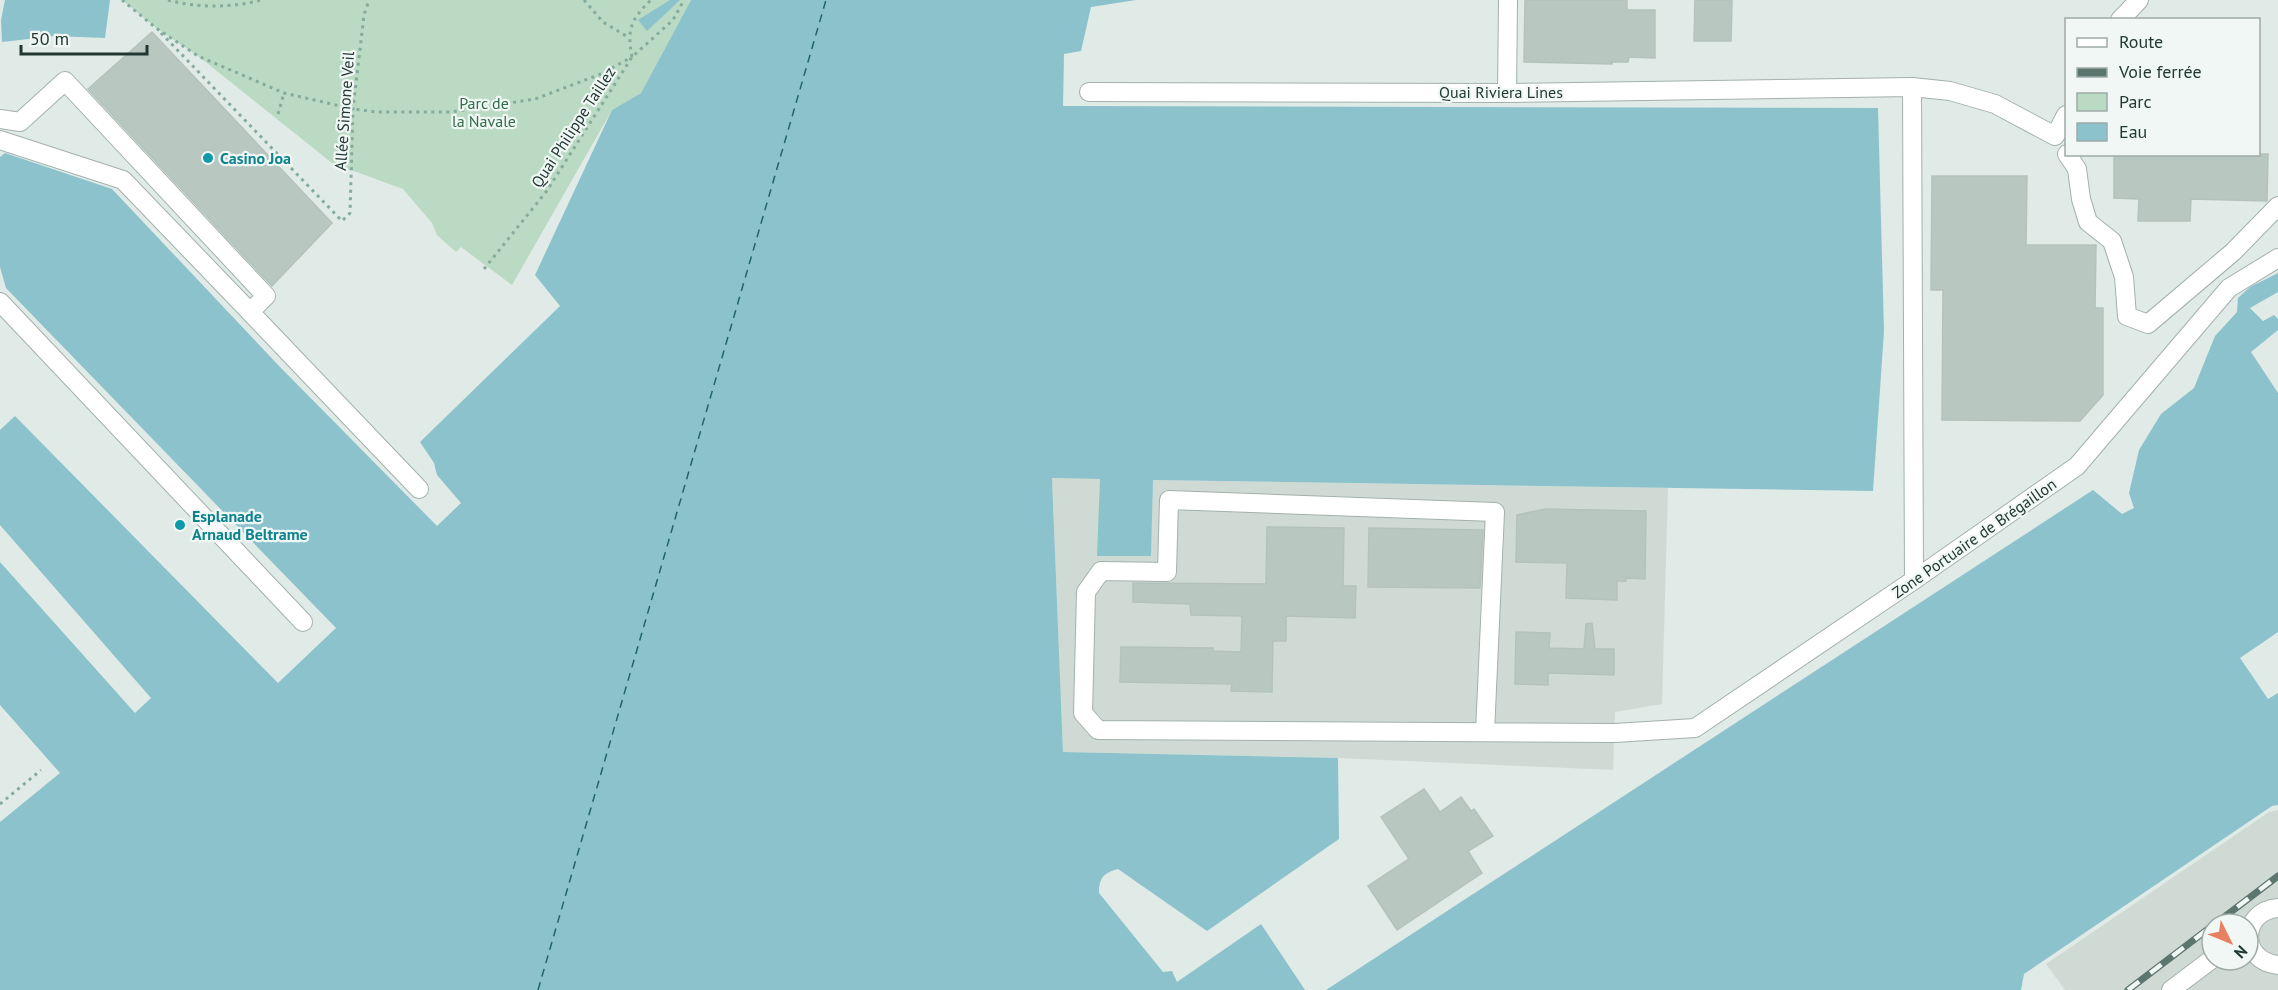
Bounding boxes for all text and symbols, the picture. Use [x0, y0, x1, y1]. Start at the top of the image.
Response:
scale bar [21, 18, 147, 56]
legend [2065, 18, 2260, 156]
text: 50 m [30, 27, 69, 50]
text: Route [2119, 30, 2163, 53]
street label: Allée Simone Veil [330, 50, 358, 171]
text: Voie ferrée [2118, 60, 2202, 83]
street label: Quai Philippe Taillez [526, 63, 620, 191]
street label: Quai Riviera Lines [1439, 82, 1563, 102]
text: Parc [2119, 90, 2152, 113]
park label: Parc de la Navale [452, 93, 516, 131]
text: Eau [2119, 120, 2147, 143]
place label: Casino Joa [220, 148, 291, 168]
marker: Casino Joa [201, 151, 215, 165]
street label: Zone Portuaire de Brégaillon [1888, 474, 2060, 602]
place label: Esplanade Arnaud Beltrame [192, 506, 308, 544]
marker: Esplanade Arnaud Beltrame [173, 518, 187, 532]
north arrow [2200, 912, 2260, 972]
text: N [2230, 942, 2252, 963]

